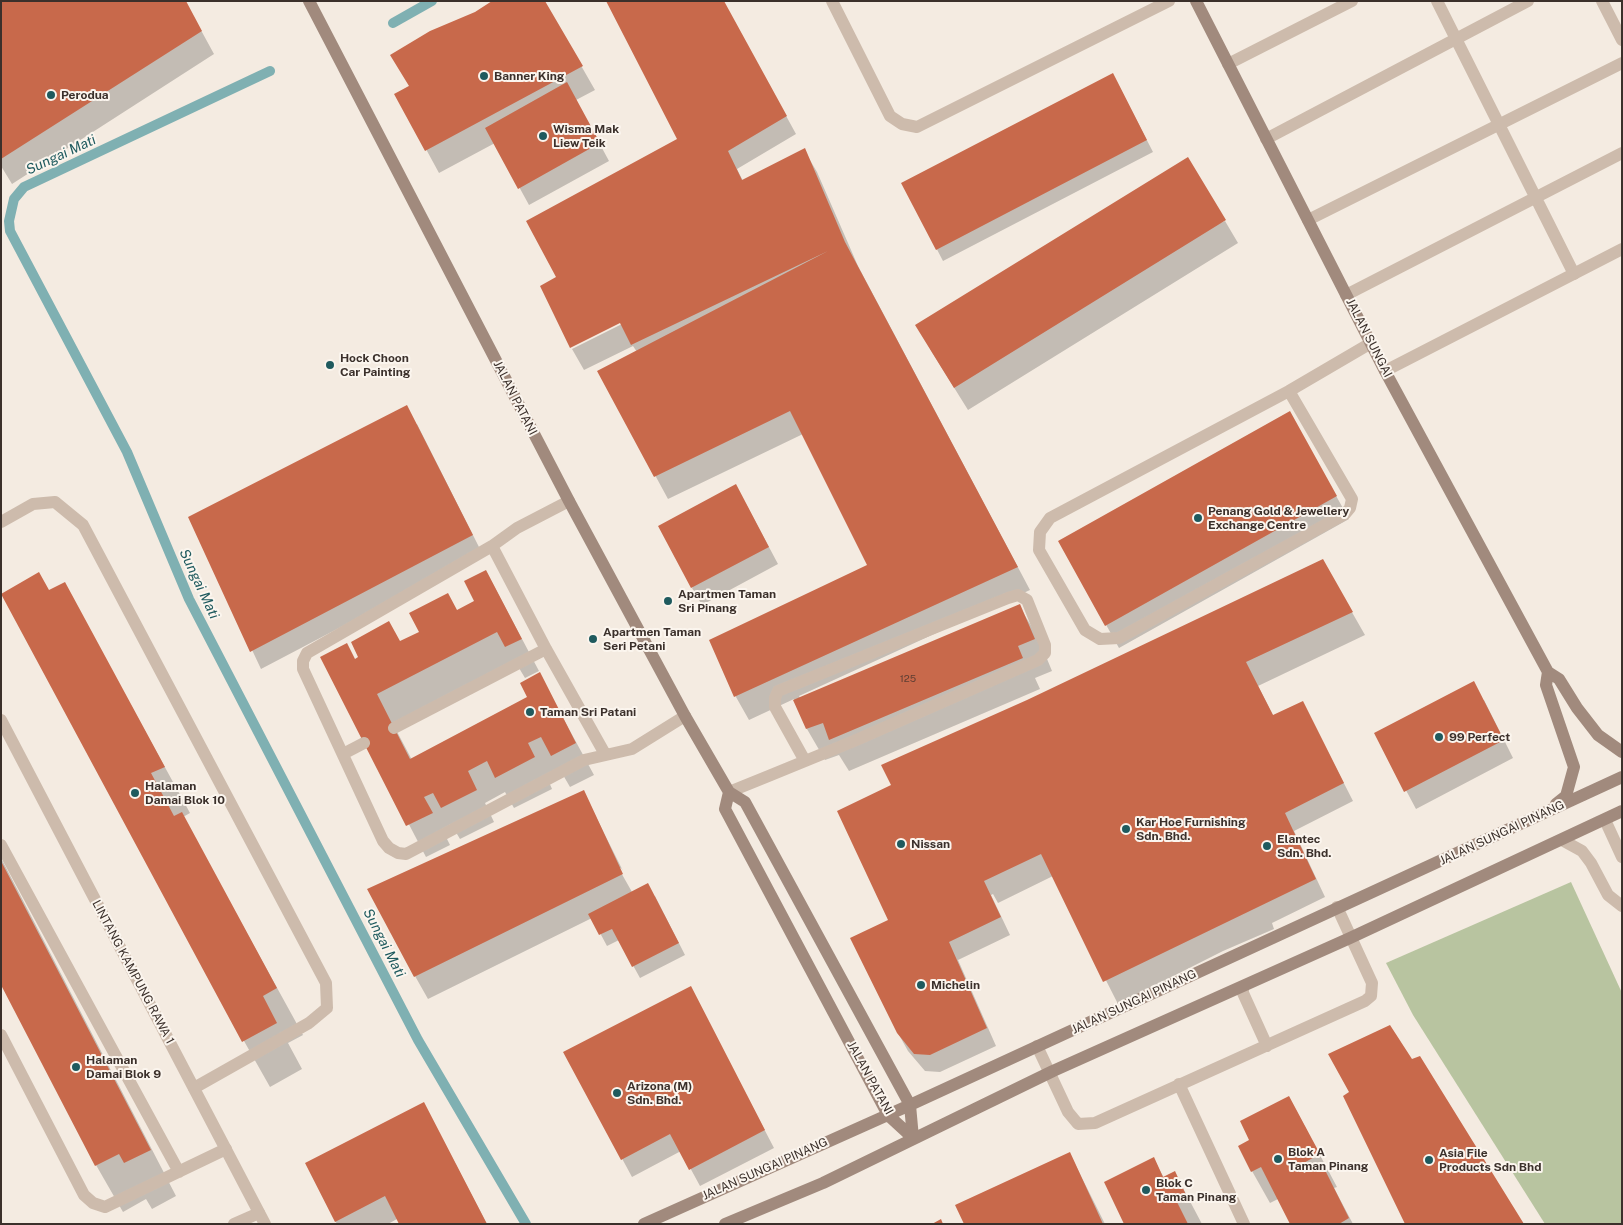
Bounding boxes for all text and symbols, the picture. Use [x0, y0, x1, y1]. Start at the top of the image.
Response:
place label: Banner King [494, 69, 564, 83]
marker: Banner King [478, 70, 490, 82]
place label: Perodua [61, 88, 109, 102]
marker: Perodua [45, 89, 57, 101]
place label: Wisma Mak Liew Teik [553, 122, 619, 150]
marker: Wisma Mak Liew Teik [537, 130, 549, 142]
water label: Sungai Mati [23, 132, 99, 178]
street label: JALAN SUNGAI [1343, 296, 1395, 380]
place label: Hock Choon Car Painting [340, 351, 410, 379]
street label: JALAN PATANI [490, 358, 540, 438]
marker: Hock Choon Car Painting [324, 359, 336, 371]
place label: Penang Gold & Jewellery Exchange Centre [1208, 504, 1349, 532]
marker: Penang Gold & Jewellery Exchange Centre [1192, 512, 1204, 524]
water label: Sungai Mati [176, 546, 222, 622]
place label: Apartmen Taman Sri Pinang [678, 587, 776, 615]
marker: Apartmen Taman Sri Pinang [662, 595, 674, 607]
place label: Apartmen Taman Seri Petani [603, 625, 701, 653]
marker: Apartmen Taman Seri Petani [587, 633, 599, 645]
house number: 125 [900, 673, 916, 685]
place label: Taman Sri Patani [540, 705, 636, 719]
marker: Taman Sri Patani [524, 706, 536, 718]
place label: 99 Perfect [1449, 730, 1510, 744]
marker: 99 Perfect [1433, 731, 1445, 743]
place label: Halaman Damai Blok 10 [145, 779, 225, 807]
marker: Halaman Damai Blok 10 [129, 787, 141, 799]
street label: JALAN SUNGAI PINANG [1437, 798, 1567, 868]
place label: Kar Hoe Furnishing Sdn. Bhd. [1136, 815, 1246, 843]
marker: Kar Hoe Furnishing Sdn. Bhd. [1120, 823, 1132, 835]
place label: Elantec Sdn. Bhd. [1277, 832, 1331, 860]
place label: Nissan [911, 837, 950, 851]
marker: Nissan [895, 838, 907, 850]
marker: Elantec Sdn. Bhd. [1261, 840, 1273, 852]
street label: LINTANG KAMPUNG RAWA 1 [89, 898, 177, 1046]
water label: Sungai Mati [359, 906, 409, 980]
street label: JALAN SUNGAI PINANG [1069, 967, 1199, 1037]
place label: Michelin [931, 978, 980, 992]
marker: Michelin [915, 979, 927, 991]
street label: JALAN PATANI [844, 1039, 896, 1117]
place label: Halaman Damai Blok 9 [86, 1053, 161, 1081]
marker: Halaman Damai Blok 9 [70, 1061, 82, 1073]
place label: Arizona (M) Sdn. Bhd. [627, 1079, 692, 1107]
marker: Arizona (M) Sdn. Bhd. [611, 1087, 623, 1099]
street label: JALAN SUNGAI PINANG [700, 1135, 830, 1203]
place label: Blok A Taman Pinang [1288, 1145, 1368, 1173]
place label: Asia File Products Sdn Bhd [1439, 1146, 1541, 1174]
marker: Blok A Taman Pinang [1272, 1153, 1284, 1165]
marker: Asia File Products Sdn Bhd [1423, 1154, 1435, 1166]
place label: Blok C Taman Pinang [1156, 1176, 1236, 1204]
marker: Blok C Taman Pinang [1140, 1184, 1152, 1196]

